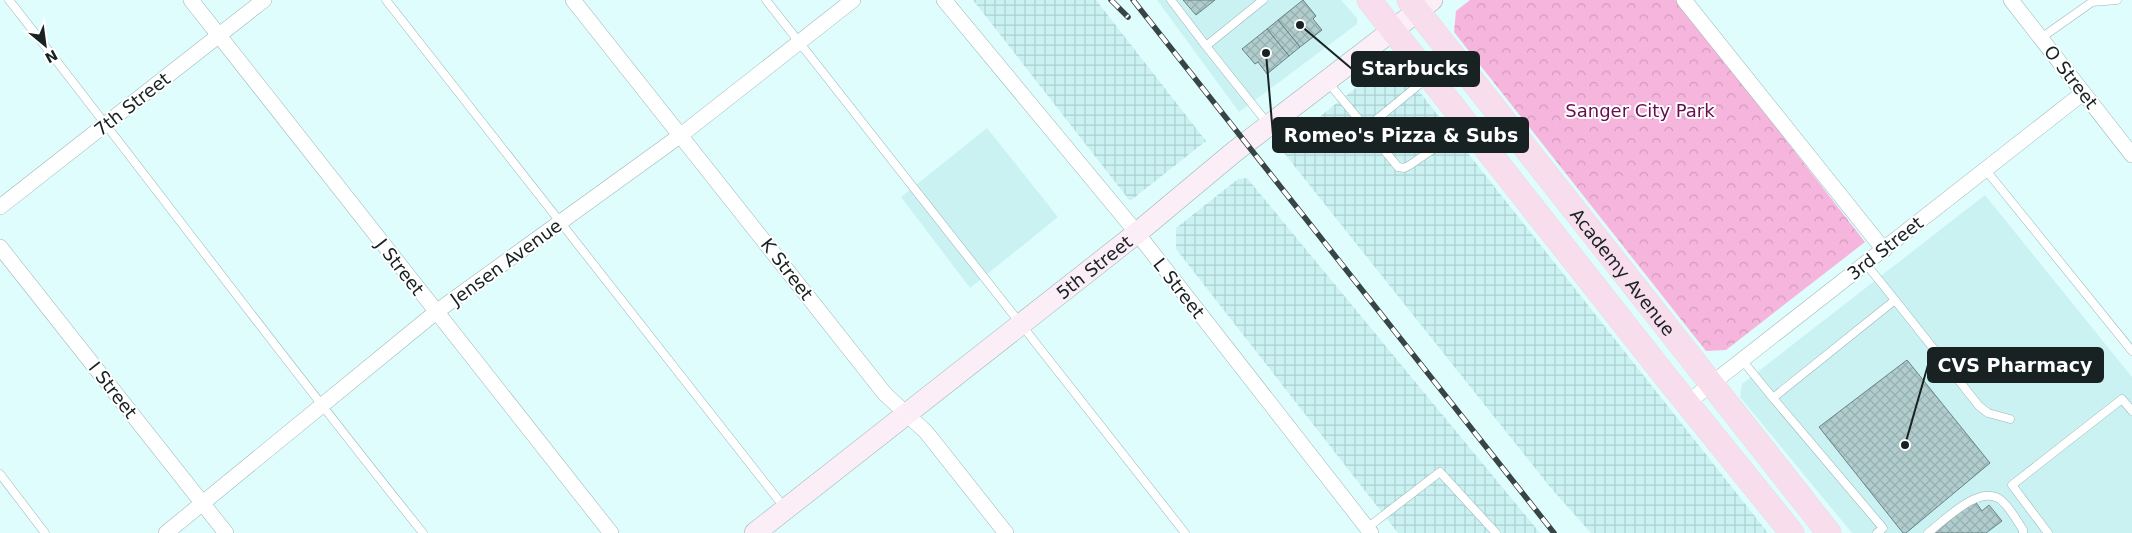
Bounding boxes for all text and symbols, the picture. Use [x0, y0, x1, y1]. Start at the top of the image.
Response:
north arrow [20, 20, 70, 70]
street label: O Street [2040, 41, 2102, 113]
text: N [42, 47, 60, 66]
callout: Starbucks [1352, 52, 1479, 86]
text: Starbucks [1361, 57, 1469, 79]
street label: 7th Street [90, 68, 174, 140]
park label: Sanger City Park [1565, 100, 1715, 121]
callout: Romeo's Pizza & Subs [1273, 118, 1528, 152]
text: Romeo's Pizza & Subs [1284, 124, 1518, 146]
street label: Academy Avenue [1567, 204, 1680, 340]
street label: 3rd Street [1843, 212, 1927, 284]
street label: Jensen Avenue [446, 215, 566, 310]
street label: 5th Street [1052, 231, 1136, 303]
street label: J Street [371, 234, 429, 299]
street label: K Street [756, 234, 818, 304]
street label: L Street [1149, 254, 1209, 322]
callout: CVS Pharmacy [1928, 348, 2103, 382]
text: CVS Pharmacy [1938, 354, 2093, 376]
street label: I Street [84, 358, 142, 422]

